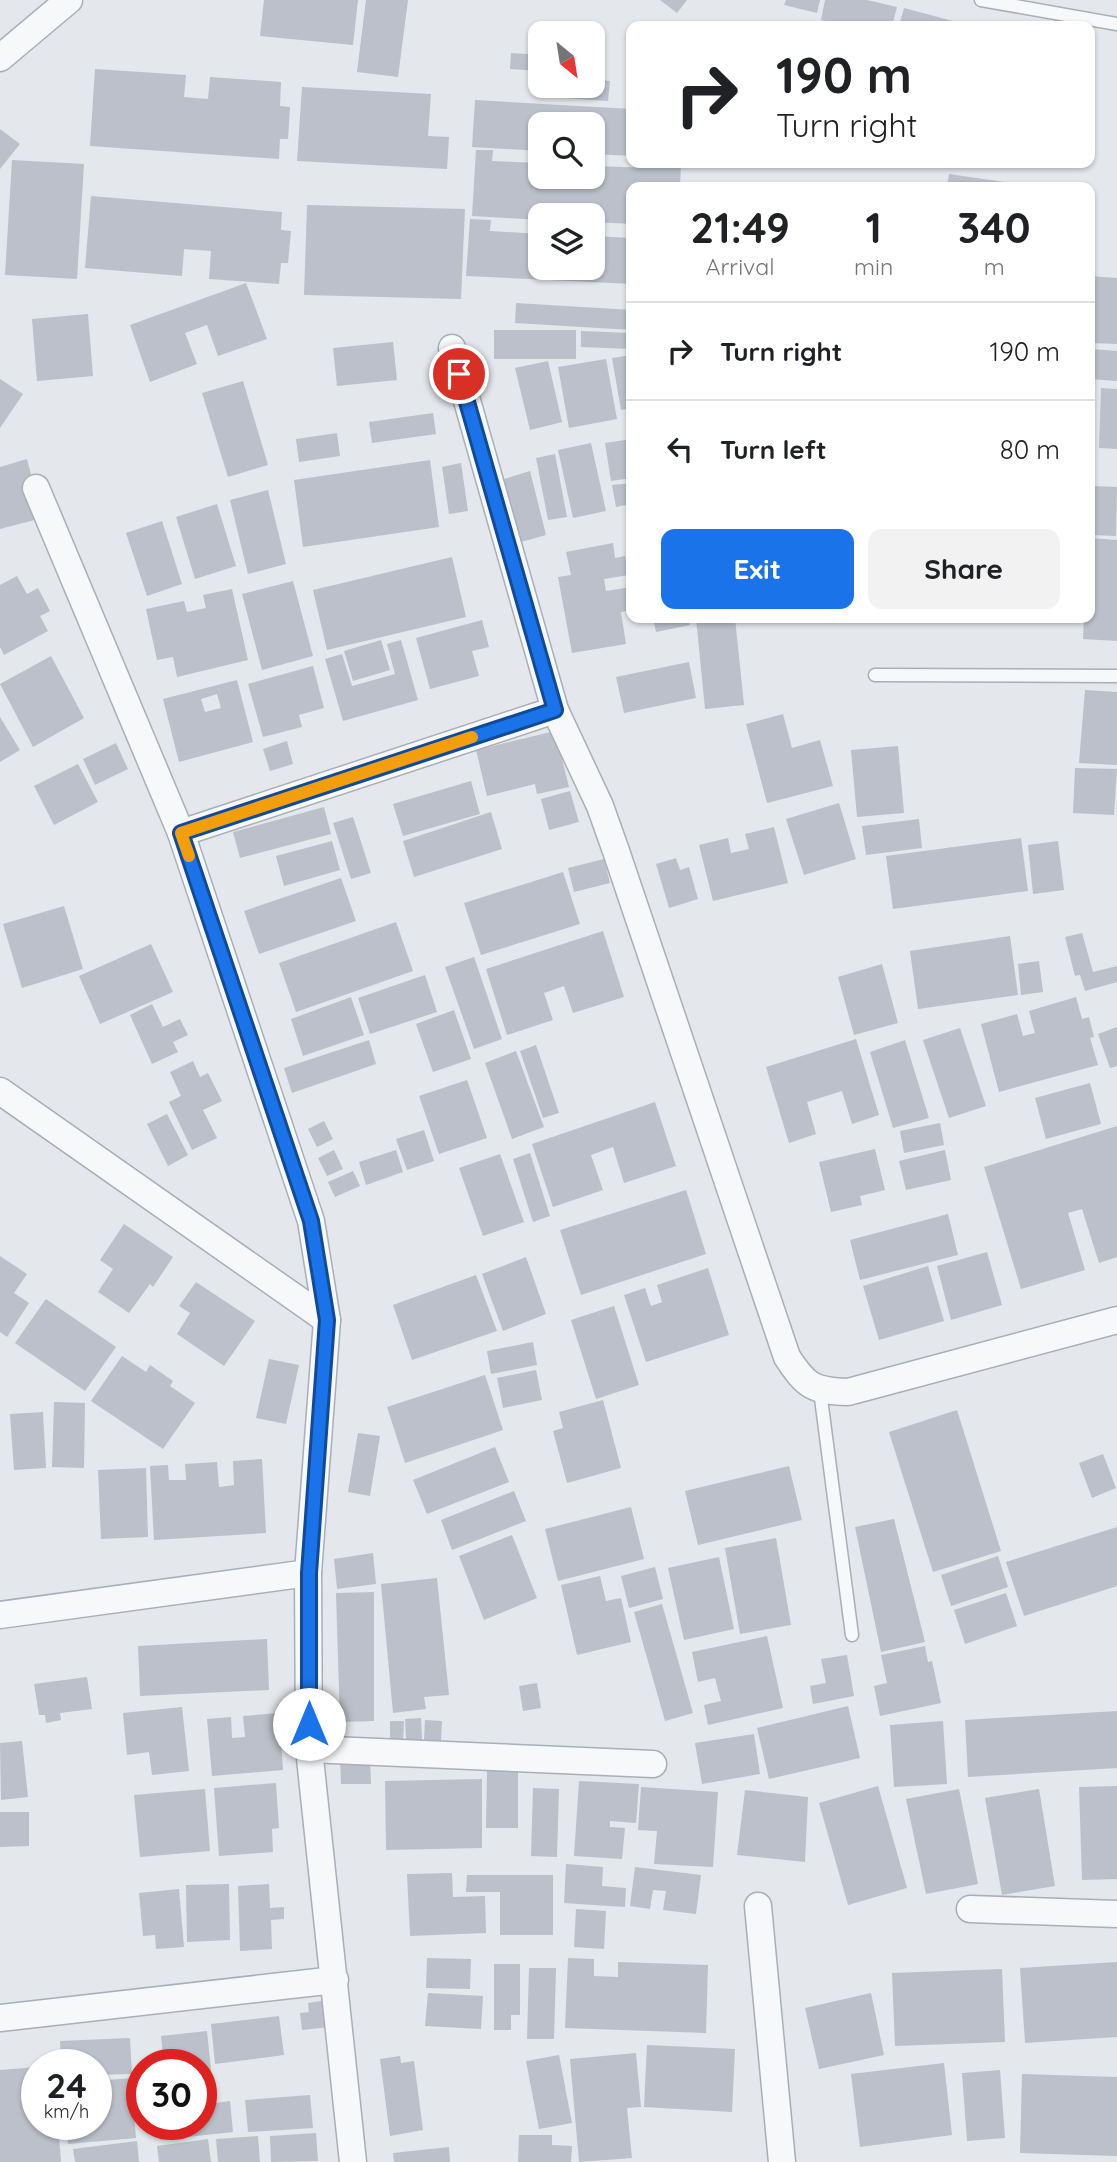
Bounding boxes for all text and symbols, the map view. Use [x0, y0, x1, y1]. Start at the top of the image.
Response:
north arrow [528, 21, 606, 98]
map controls [528, 21, 605, 280]
text: 190 m [776, 44, 912, 105]
icon: right [661, 49, 752, 140]
text: Turn right [776, 105, 917, 145]
button: search [528, 112, 605, 189]
text: 21:49 [690, 201, 790, 254]
text: 1 [866, 201, 882, 254]
text: 340 [958, 201, 1031, 254]
button: layers [528, 203, 605, 280]
text: Arrival [706, 252, 774, 281]
text: min [854, 252, 893, 281]
text: m [984, 252, 1005, 281]
icon: right [661, 332, 699, 370]
text: Turn right [720, 335, 842, 368]
text: 190 m [990, 335, 1060, 368]
pin [429, 344, 489, 404]
icon: arrive [440, 355, 478, 393]
icon: left [661, 430, 699, 468]
text: Turn left [720, 433, 827, 466]
text: 80 m [1000, 433, 1060, 466]
button: Exit [661, 529, 854, 609]
button: Share [868, 529, 1060, 609]
position arrow [272, 1687, 346, 1761]
speed limit sign: 30 [126, 2049, 217, 2140]
text: 24 [46, 2063, 87, 2107]
text: km/h [44, 2100, 89, 2123]

